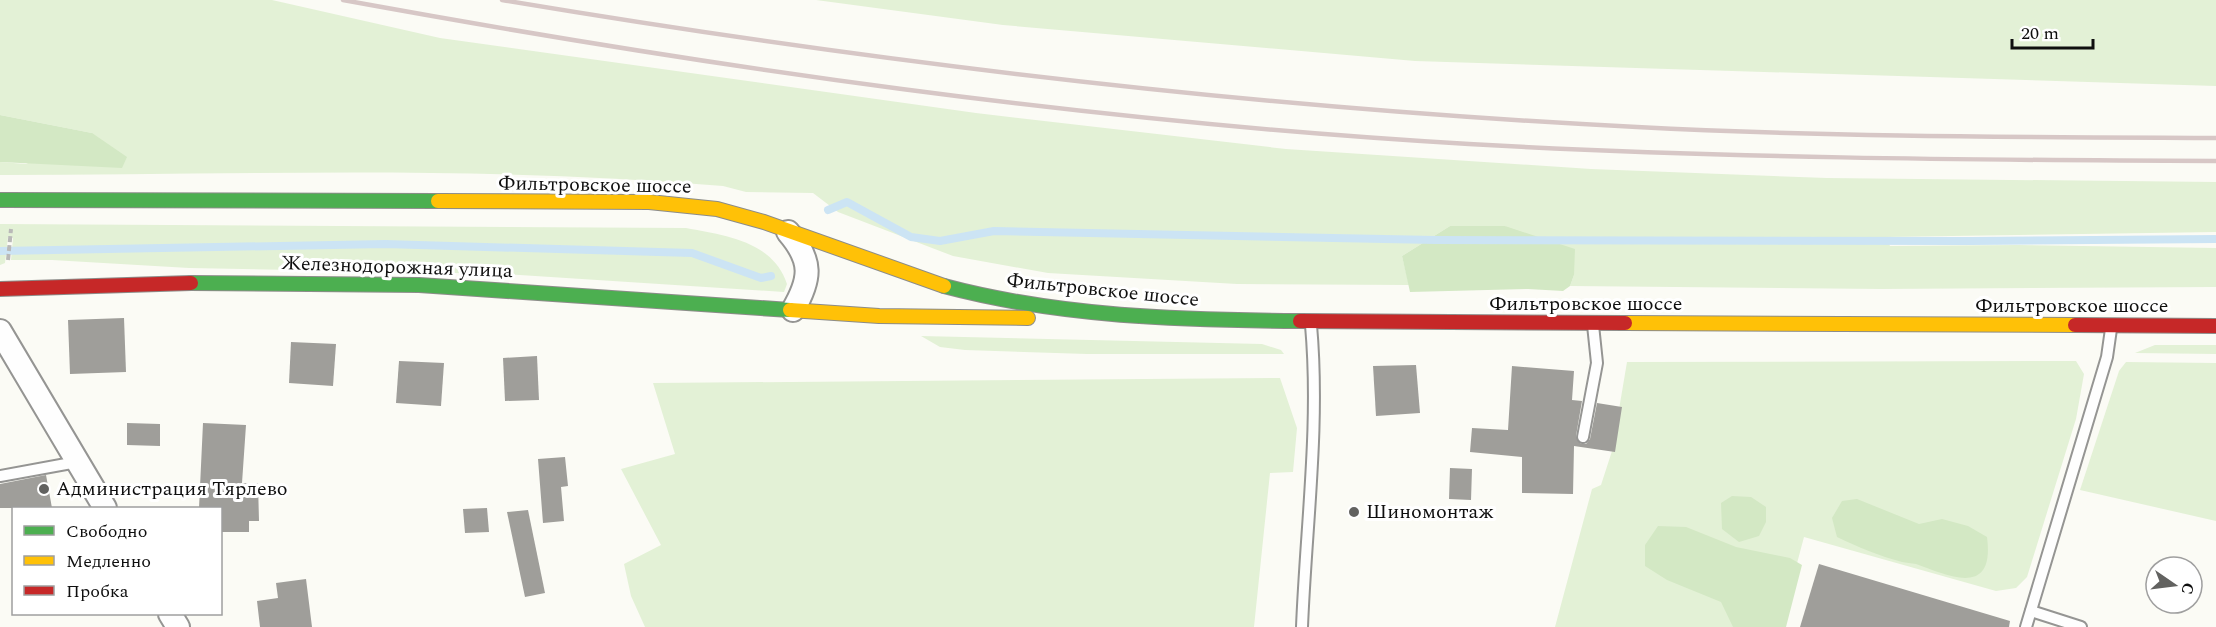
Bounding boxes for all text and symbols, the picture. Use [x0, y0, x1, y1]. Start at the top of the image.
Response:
scale bar [2012, 12, 2093, 50]
text: 20 m [2021, 20, 2059, 47]
street label: Фильтровское шоссе [498, 168, 692, 202]
street label: Железнодорожная улица [281, 248, 514, 286]
street label: Фильтровское шоссе [1005, 265, 1201, 315]
street label: Фильтровское шоссе [1489, 289, 1683, 319]
street label: Фильтровское шоссе [1975, 291, 2169, 321]
place label: Администрация Тярлево [56, 474, 287, 504]
marker: Администрация Тярлево [37, 482, 51, 496]
place label: Шиномонтаж [1366, 497, 1494, 527]
marker: Шиномонтаж [1347, 505, 1361, 519]
legend [12, 507, 222, 615]
text: Свободно [66, 518, 147, 545]
text: Медленно [66, 548, 151, 575]
north arrow [2144, 555, 2204, 615]
text: Пробка [66, 578, 129, 605]
text: С [2175, 580, 2201, 597]

